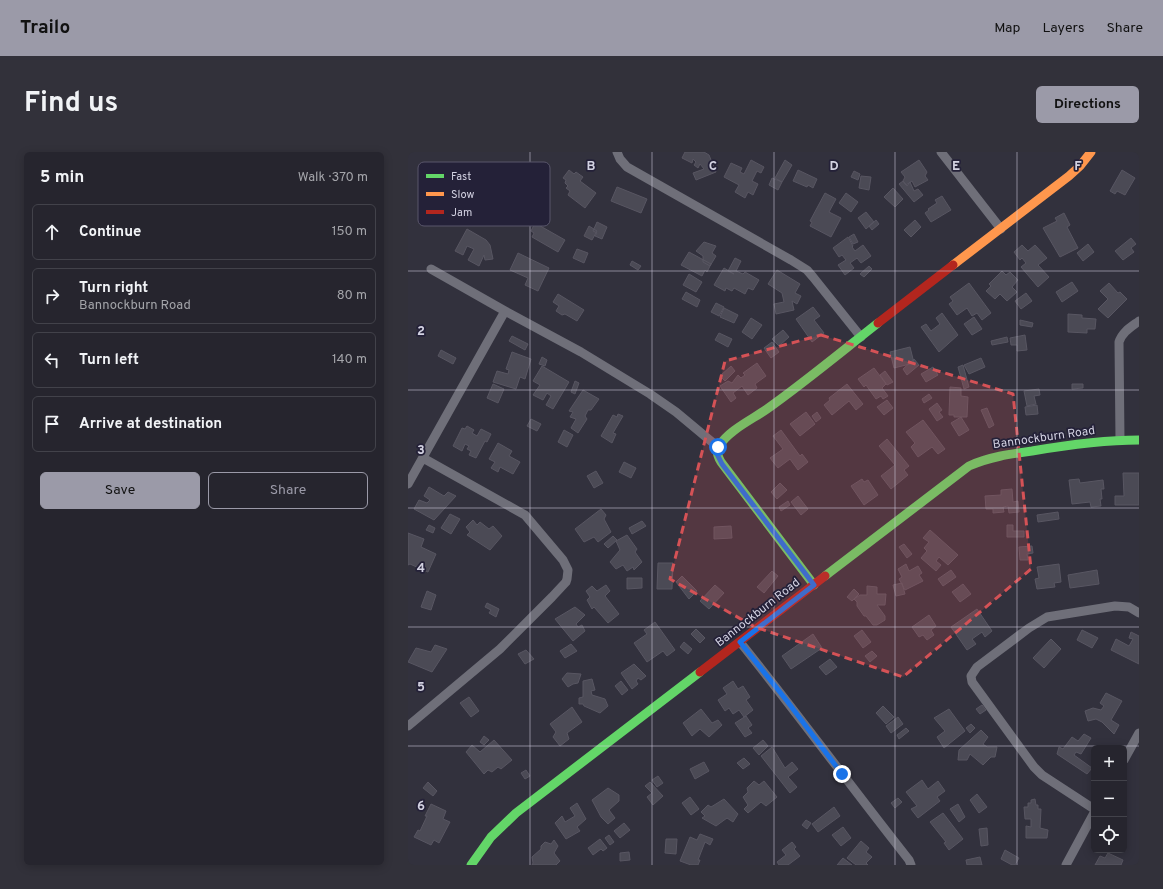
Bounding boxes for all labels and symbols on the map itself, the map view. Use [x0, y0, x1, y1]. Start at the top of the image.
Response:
text: B [587, 159, 596, 175]
text: C [709, 159, 717, 175]
text: D [829, 159, 839, 175]
text: E [952, 159, 960, 175]
text: F [1074, 159, 1082, 175]
legend [418, 162, 550, 226]
text: Fast [451, 170, 471, 184]
text: Slow [451, 188, 474, 202]
text: Jam [451, 206, 472, 220]
text: 2 [417, 324, 425, 340]
street label: Bannockburn Road [992, 423, 1096, 453]
route start [709, 438, 727, 456]
text: 3 [417, 443, 425, 459]
text: 4 [417, 561, 425, 577]
street label: Bannockburn Road [712, 575, 804, 651]
text: 5 [417, 680, 425, 696]
route end [833, 765, 851, 783]
text: 6 [417, 799, 425, 815]

